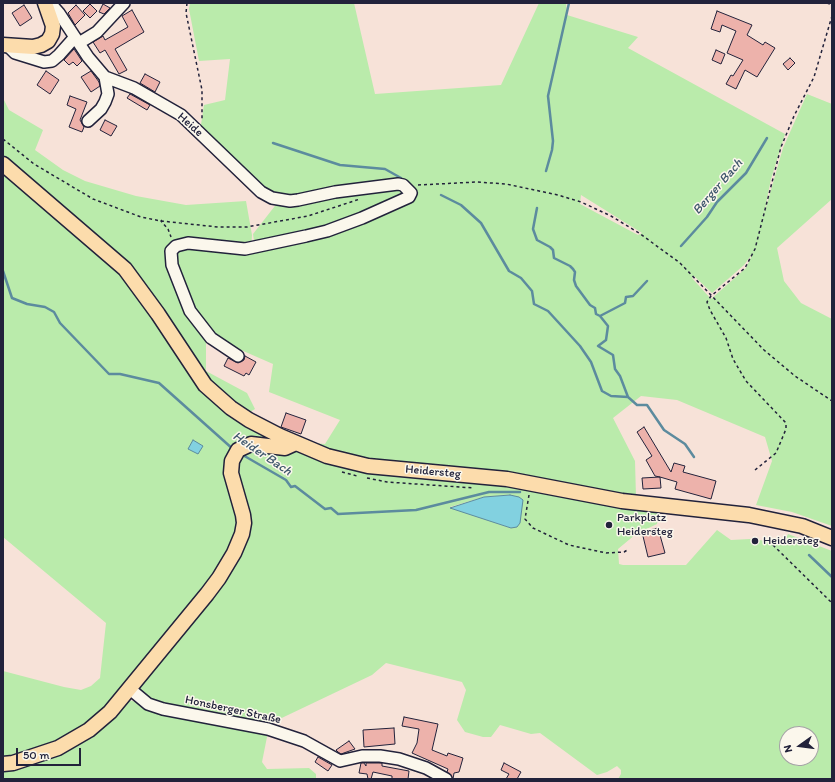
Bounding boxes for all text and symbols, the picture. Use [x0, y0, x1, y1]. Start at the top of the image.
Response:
street label: Heide [174, 110, 206, 140]
water label: Berger Bach [690, 156, 746, 218]
water label: Heider Bach [230, 429, 294, 479]
street label: Heidersteg [405, 462, 461, 482]
place label: Parkplatz Heidersteg [617, 511, 673, 539]
marker: Parkplatz Heidersteg [604, 520, 614, 530]
place label: Heidersteg [763, 534, 819, 548]
marker: Heidersteg [750, 536, 760, 546]
street label: Honsberger Straße [184, 693, 282, 727]
north arrow [779, 726, 819, 766]
scale bar [18, 740, 83, 766]
text: N [781, 744, 795, 754]
text: 50 m [23, 748, 49, 762]

